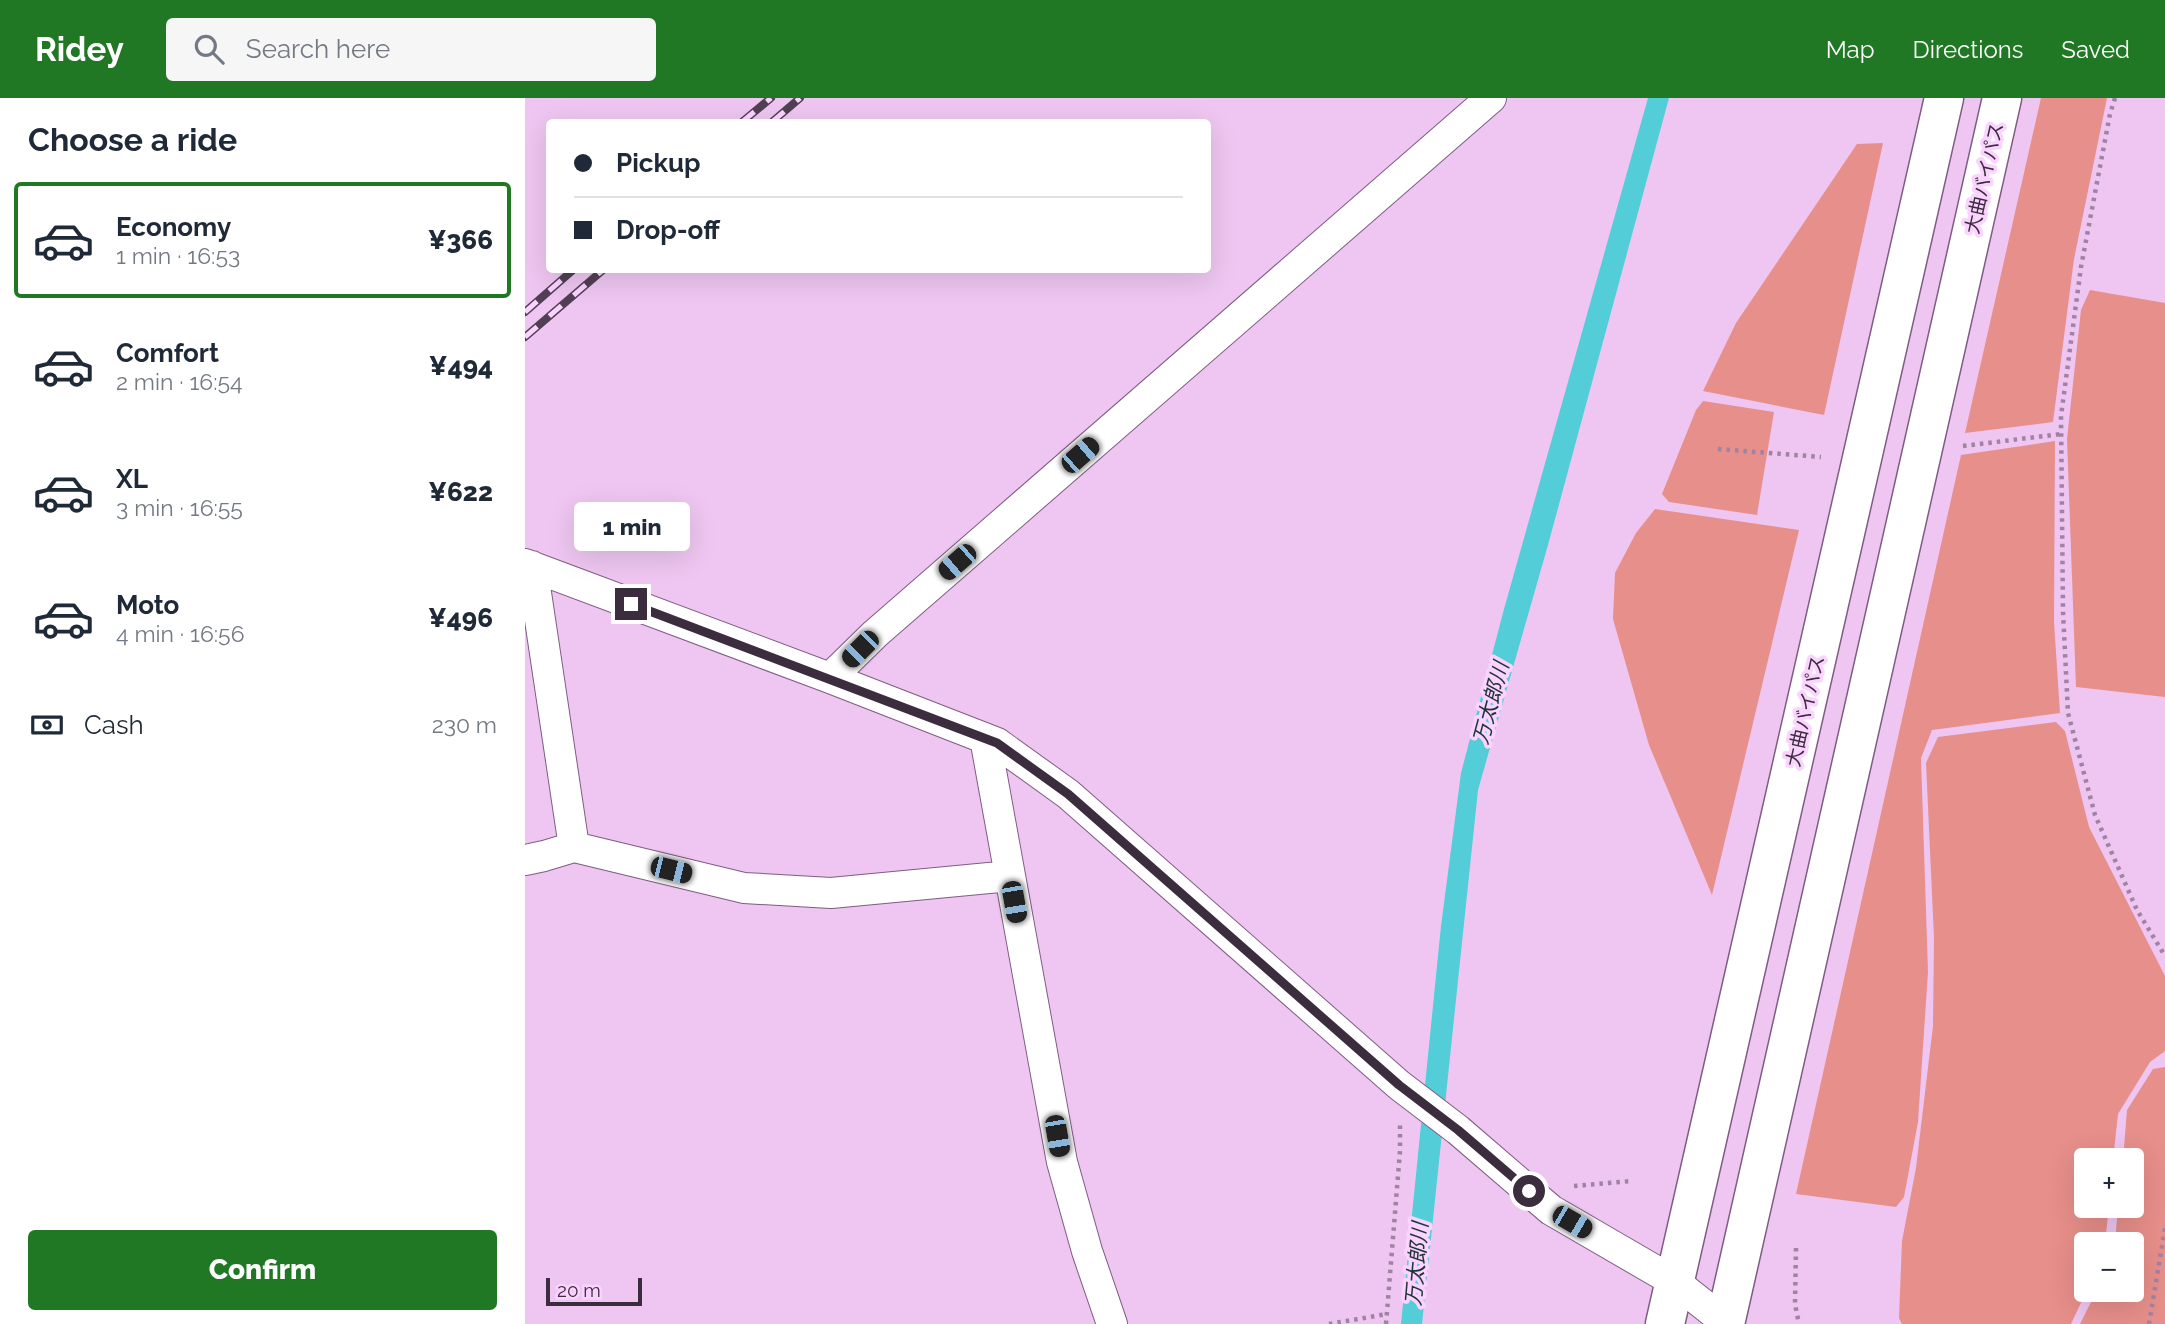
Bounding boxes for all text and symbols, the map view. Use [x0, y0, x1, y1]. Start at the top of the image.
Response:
search box [166, 18, 656, 81]
text: Ridey [35, 30, 124, 69]
icon: search [190, 30, 228, 68]
text: Search here [246, 34, 390, 64]
text: Map [1826, 35, 1875, 64]
text: Directions [1913, 35, 2023, 64]
text: Saved [2061, 35, 2130, 64]
street label: 大曲バイパス [1961, 120, 2007, 236]
text: Choose a ride [28, 121, 237, 158]
text: Pickup [616, 148, 701, 178]
icon: car [32, 209, 95, 272]
text: Economy [116, 212, 231, 242]
text: Drop-off [616, 215, 720, 245]
text: ¥366 [428, 225, 493, 255]
text: 1 min · 16:53 [116, 242, 240, 269]
icon: car [32, 335, 95, 398]
text: Comfort [116, 338, 219, 368]
text: ¥494 [429, 351, 493, 381]
text: 2 min · 16:54 [116, 368, 243, 395]
car [1058, 433, 1103, 477]
icon: car [32, 461, 95, 524]
text: XL [116, 464, 148, 494]
text: ¥622 [428, 477, 493, 507]
text: 3 min · 16:55 [116, 494, 243, 521]
callout: 1 min [573, 503, 689, 552]
text: 1 min [602, 513, 662, 540]
car [935, 540, 980, 584]
icon: car [32, 587, 95, 650]
route end [615, 588, 647, 620]
text: Moto [116, 590, 179, 620]
text: ¥496 [428, 603, 493, 633]
text: 4 min · 16:56 [116, 620, 245, 647]
car [838, 627, 883, 671]
street label: 大曲バイパス [1782, 653, 1828, 769]
water label: 万太郎川 [1468, 657, 1514, 747]
icon: cash [28, 706, 66, 744]
text: Cash [84, 710, 144, 740]
text: 230 m [432, 711, 497, 738]
car [649, 855, 694, 885]
car [1001, 879, 1028, 925]
car [1044, 1113, 1071, 1159]
map controls [2074, 1148, 2144, 1302]
button: + [2074, 1148, 2144, 1218]
route start [1513, 1175, 1545, 1207]
car [1549, 1202, 1596, 1242]
water label: 万太郎川 [1400, 1219, 1433, 1307]
button: Confirm [28, 1230, 497, 1310]
button: − [2074, 1232, 2144, 1302]
scale bar [546, 1275, 642, 1307]
text: 20 m [557, 1279, 601, 1301]

